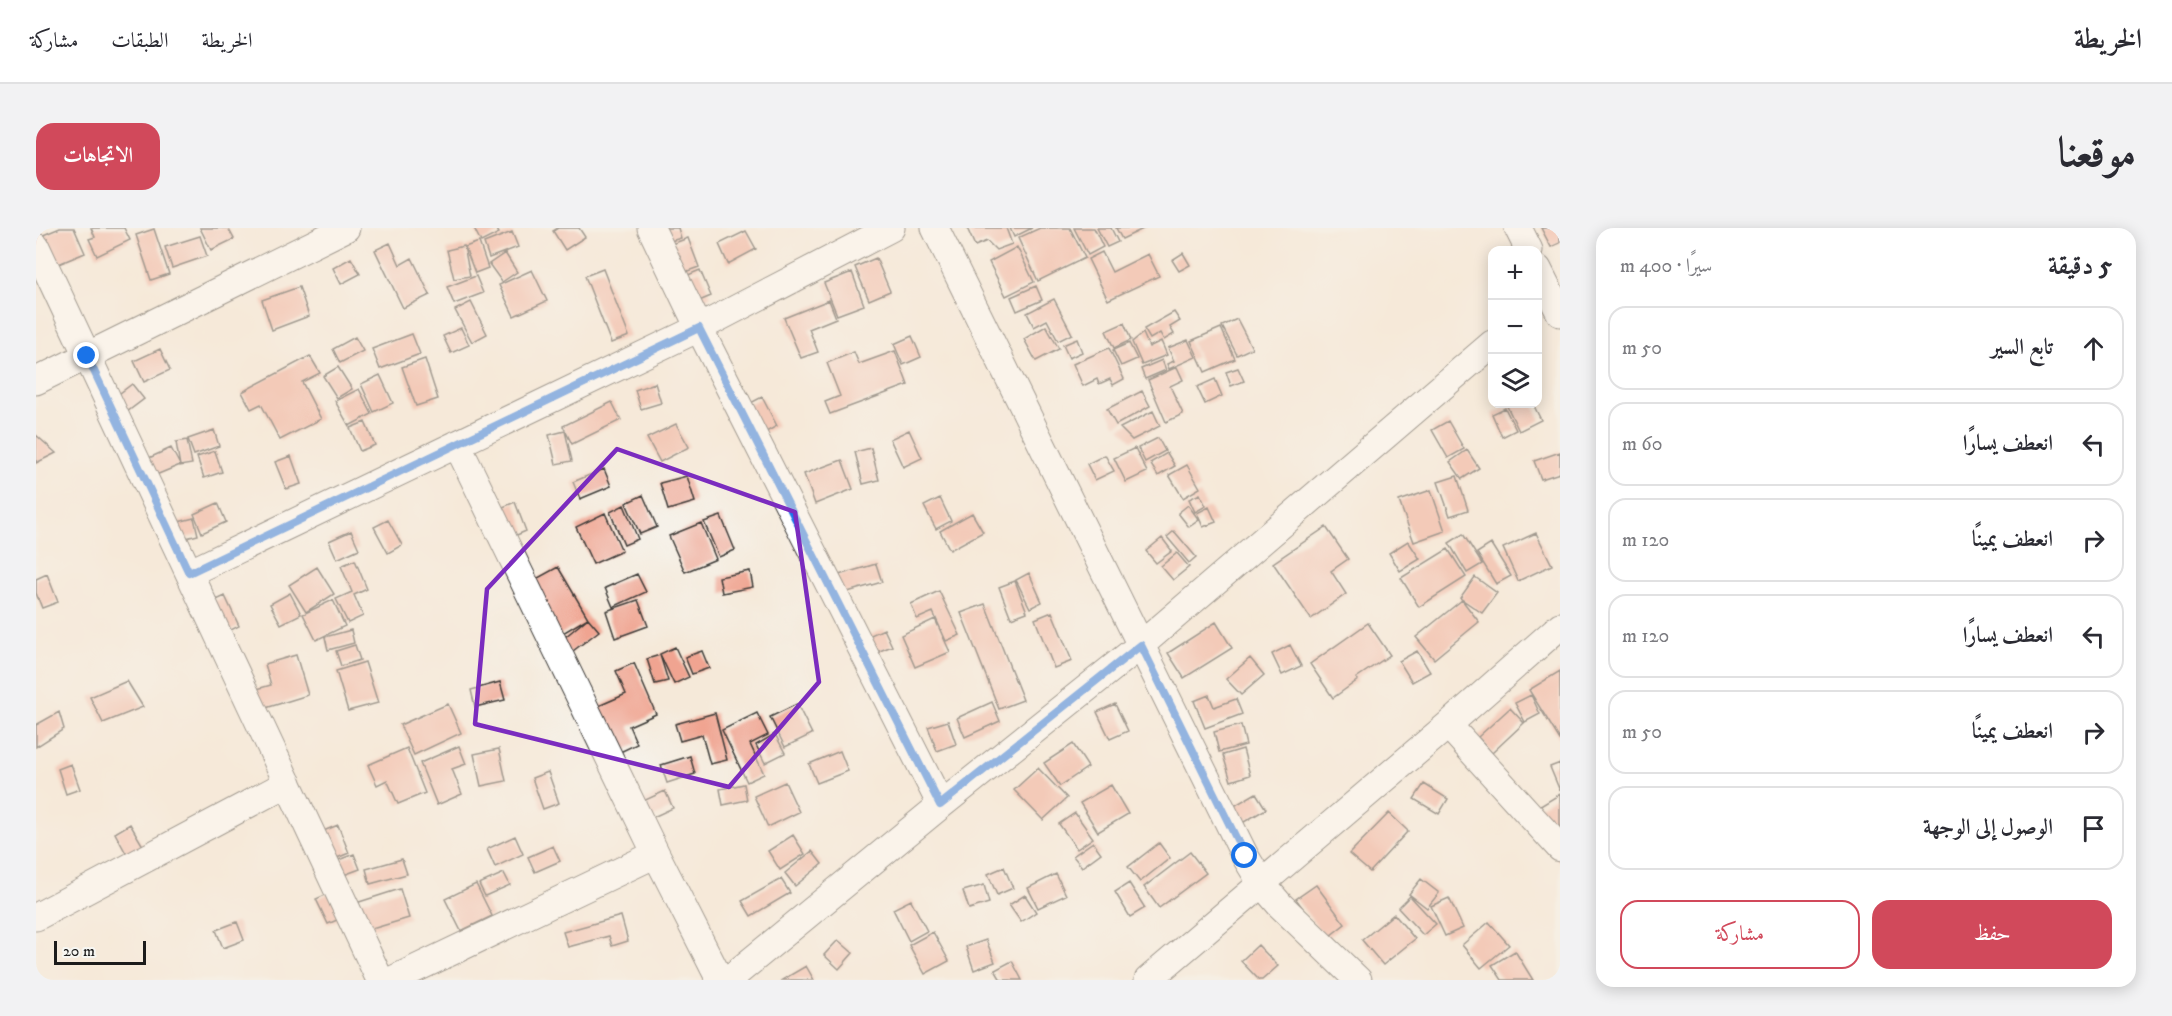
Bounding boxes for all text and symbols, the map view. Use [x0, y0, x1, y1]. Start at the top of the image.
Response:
text: الخريطة [2074, 22, 2142, 57]
text: مشاركة [30, 28, 78, 54]
text: الطبقات [111, 28, 168, 54]
text: الخريطة [201, 28, 253, 54]
button: الاتجاهات [36, 123, 160, 190]
text: موقعنا [2058, 128, 2136, 180]
map controls [1488, 246, 1542, 408]
button: + [1488, 246, 1542, 300]
text: 5 دقيقة [2048, 250, 2112, 283]
text: سيرًا · 400 m [1620, 254, 1712, 279]
button: − [1488, 300, 1542, 354]
icon: ahead [2077, 332, 2110, 365]
text: تابع السير [1991, 334, 2053, 361]
text: 50 m [1622, 336, 1662, 361]
route end [73, 342, 99, 368]
button: layers [1488, 354, 1542, 408]
icon: left [2077, 428, 2110, 461]
text: انعطف يسارًا [1963, 430, 2053, 457]
text: 60 m [1622, 432, 1663, 457]
icon: right [2077, 524, 2110, 557]
text: انعطف يمينًا [1972, 526, 2053, 553]
text: 120 m [1622, 528, 1669, 553]
icon: left [2077, 620, 2110, 653]
text: انعطف يسارًا [1963, 622, 2053, 649]
text: 120 m [1622, 624, 1669, 649]
icon: right [2077, 716, 2110, 749]
text: انعطف يمينًا [1972, 718, 2053, 745]
text: 50 m [1622, 720, 1662, 745]
icon: arrive [2077, 812, 2110, 845]
text: الوصول إلى الوجهة [1923, 814, 2053, 841]
route start [1231, 842, 1257, 868]
button: مشاركة [1620, 900, 1860, 969]
button: حفظ [1872, 900, 2112, 969]
scale bar [54, 938, 146, 966]
text: 20 m [63, 941, 95, 961]

